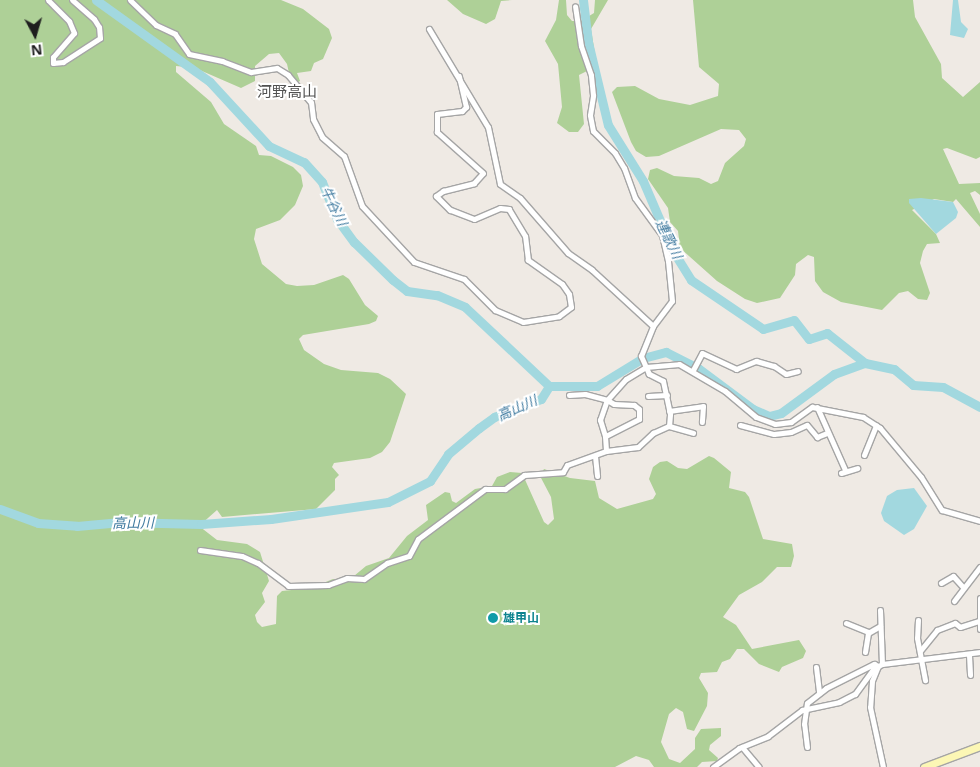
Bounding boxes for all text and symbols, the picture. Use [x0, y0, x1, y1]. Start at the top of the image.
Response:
north arrow [10, 10, 60, 60]
text: N [30, 40, 43, 60]
district label: 河野高山 [257, 83, 317, 101]
water label: 牛谷川 [317, 183, 351, 229]
water label: 連歌川 [652, 216, 686, 262]
water label: 高山川 [494, 392, 540, 424]
water label: 高山川 [112, 514, 154, 532]
place label: 雄甲山 [503, 611, 539, 625]
marker: 雄甲山 [487, 612, 499, 624]

